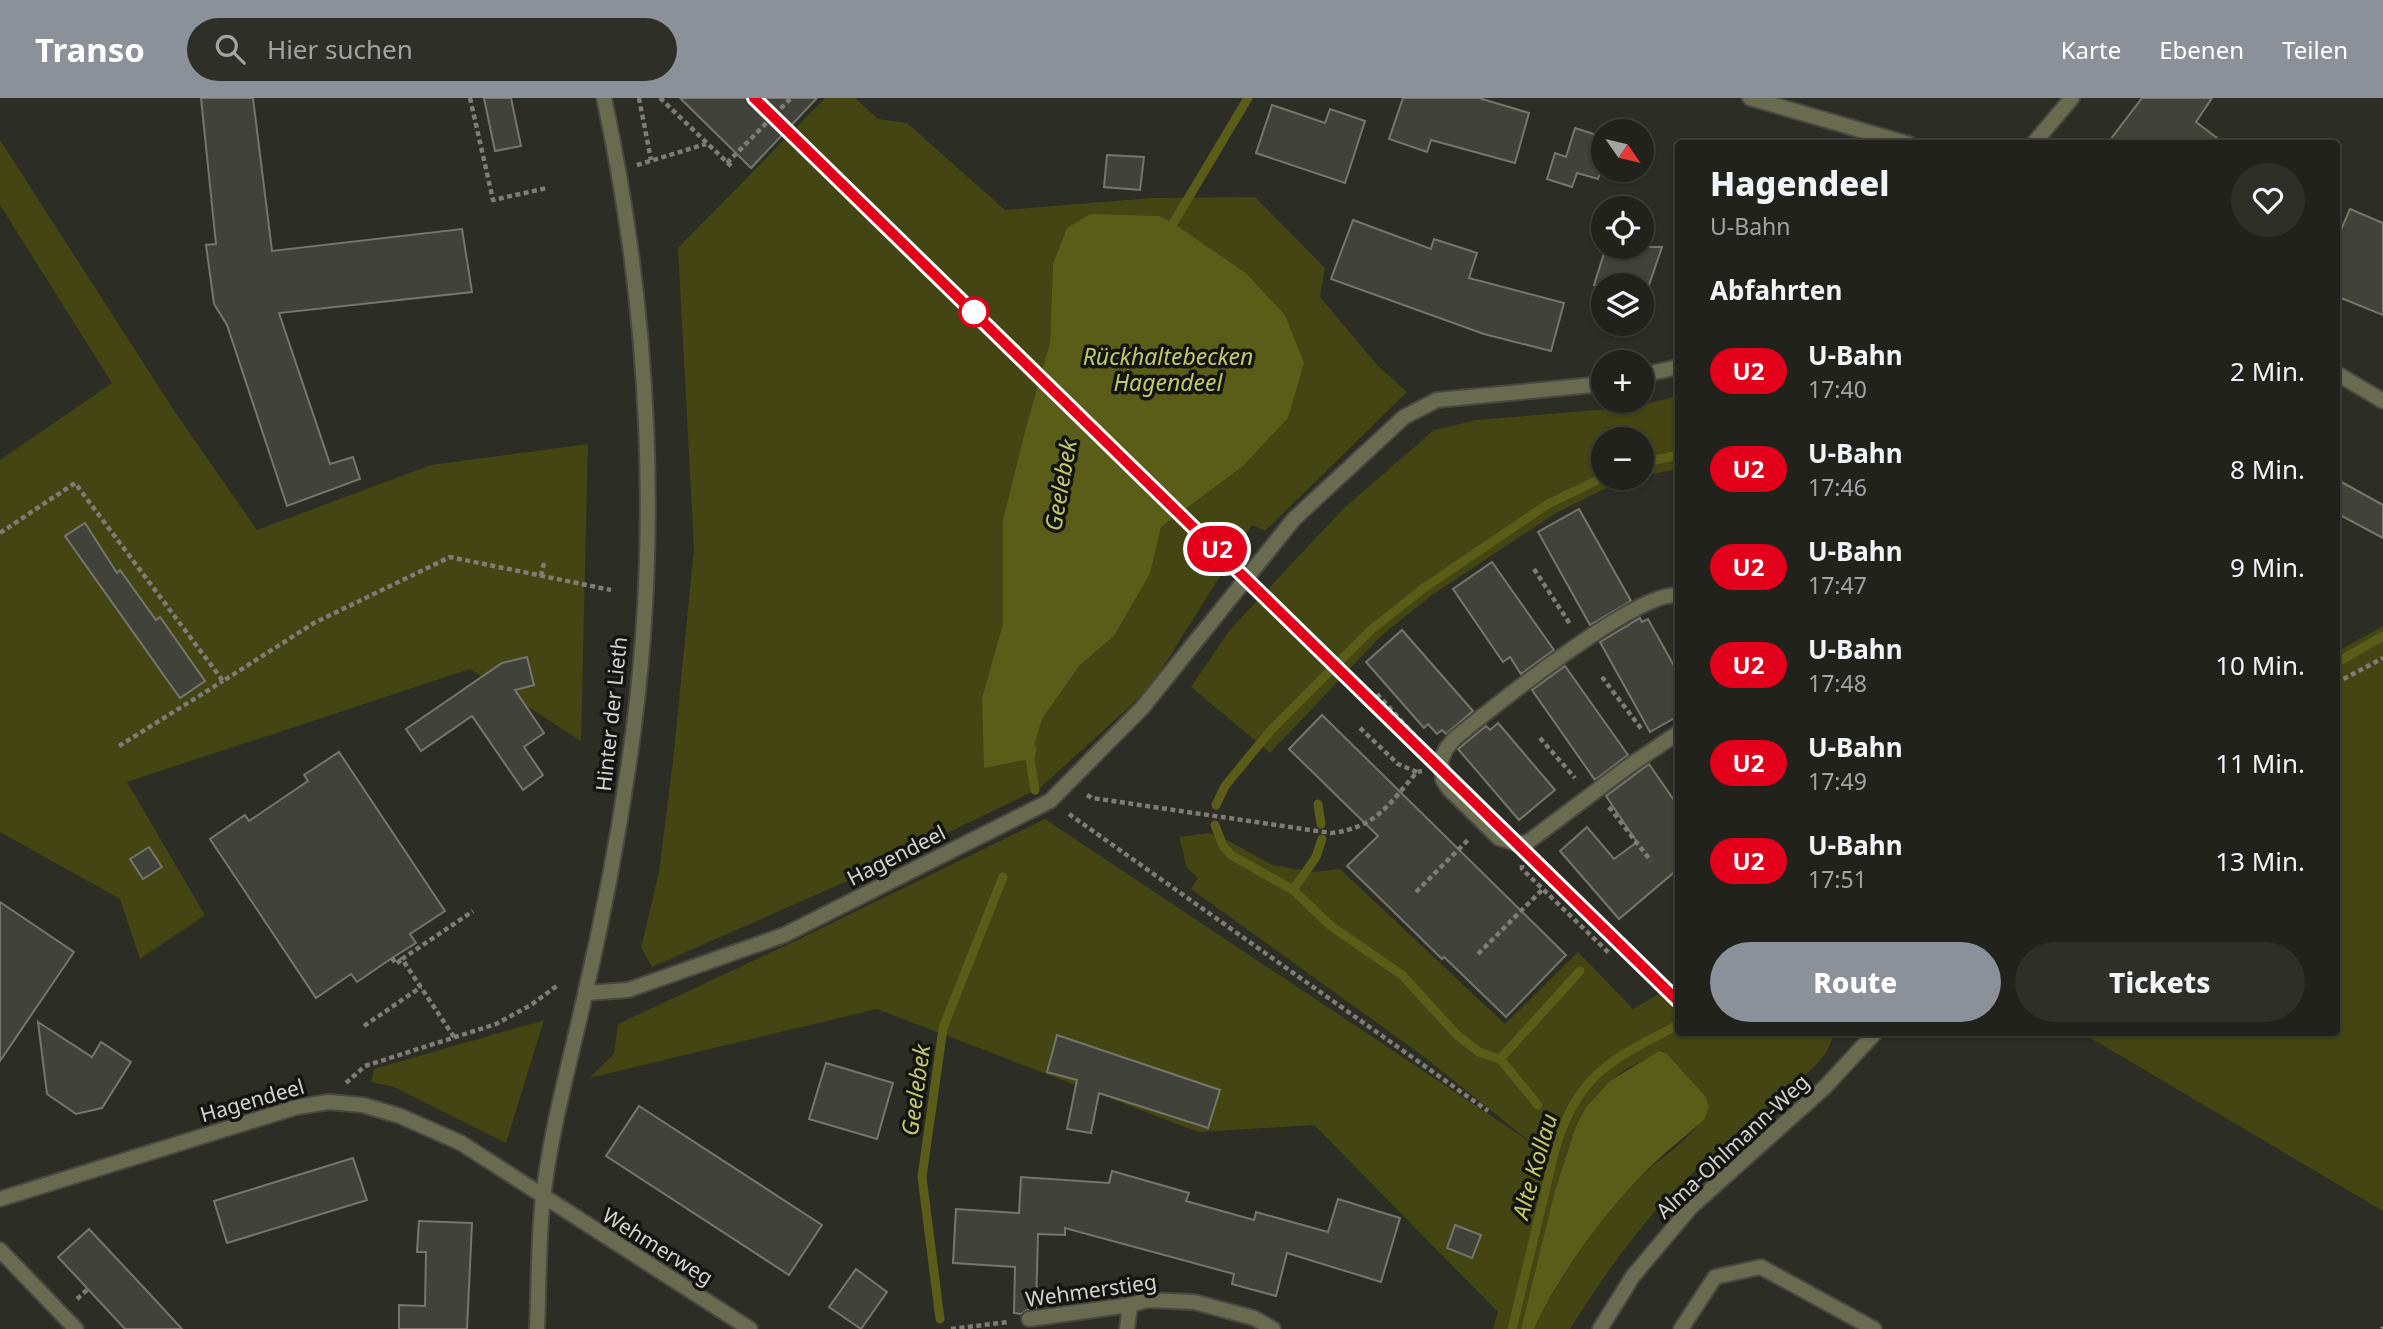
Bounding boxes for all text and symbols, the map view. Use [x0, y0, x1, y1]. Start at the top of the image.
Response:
search box [187, 18, 677, 81]
text: Transo [35, 27, 145, 72]
icon: search [211, 30, 249, 68]
text: Hier suchen [267, 31, 413, 67]
text: Karte [2061, 33, 2121, 66]
text: Ebenen [2159, 33, 2244, 66]
text: Teilen [2282, 33, 2348, 66]
north arrow [1591, 119, 1654, 182]
map controls [1591, 119, 1654, 490]
text: Hagendeel [1710, 161, 1889, 206]
button: heart [2231, 163, 2305, 237]
button: locate [1591, 196, 1654, 259]
text: U-Bahn [1710, 210, 1791, 242]
text: Abfahrten [1710, 272, 1842, 308]
button: layers [1591, 273, 1654, 336]
unlabelled marker [959, 297, 989, 327]
text: U-Bahn [1808, 337, 1903, 373]
water label: Rückhaltebecken Hagendeel [1083, 340, 1253, 398]
button: + [1591, 350, 1654, 413]
text: 2 Min. [2230, 353, 2305, 389]
text: U2 [1733, 354, 1764, 387]
text: 17:40 [1808, 373, 1867, 405]
button: − [1591, 427, 1654, 490]
water label: Geelebek [1036, 435, 1084, 533]
text: U-Bahn [1808, 435, 1903, 471]
text: 8 Min. [2230, 451, 2305, 487]
text: U2 [1733, 452, 1764, 485]
text: 17:46 [1808, 471, 1867, 503]
line badge: U2 [1186, 526, 1248, 572]
text: U2 [1201, 532, 1233, 565]
text: U-Bahn [1808, 533, 1903, 569]
text: 9 Min. [2230, 549, 2305, 585]
text: U2 [1733, 550, 1764, 583]
text: 17:47 [1808, 569, 1867, 601]
text: U-Bahn [1808, 631, 1903, 667]
street label: Hinter der Lieth [589, 635, 633, 793]
text: 10 Min. [2215, 647, 2305, 683]
text: U2 [1733, 648, 1764, 681]
text: 17:48 [1808, 667, 1867, 699]
text: U-Bahn [1808, 729, 1903, 765]
text: 11 Min. [2215, 745, 2305, 781]
text: U2 [1733, 746, 1764, 779]
text: 17:49 [1808, 765, 1867, 797]
street label: Hagendeel [842, 818, 950, 892]
text: U-Bahn [1808, 827, 1903, 863]
text: 13 Min. [2215, 843, 2305, 879]
text: U2 [1733, 844, 1764, 877]
text: 17:51 [1808, 863, 1867, 895]
button: Route [1710, 942, 2001, 1022]
button: Tickets [2015, 942, 2305, 1022]
water label: Geelebek [893, 1041, 937, 1138]
street label: Alma-Ohlmann-Weg [1649, 1068, 1815, 1224]
street label: Hagendeel [197, 1072, 307, 1128]
water label: Alte Kollau [1503, 1110, 1564, 1224]
street label: Wehmerweg [597, 1201, 719, 1291]
street label: Wehmerstieg [1024, 1267, 1158, 1313]

